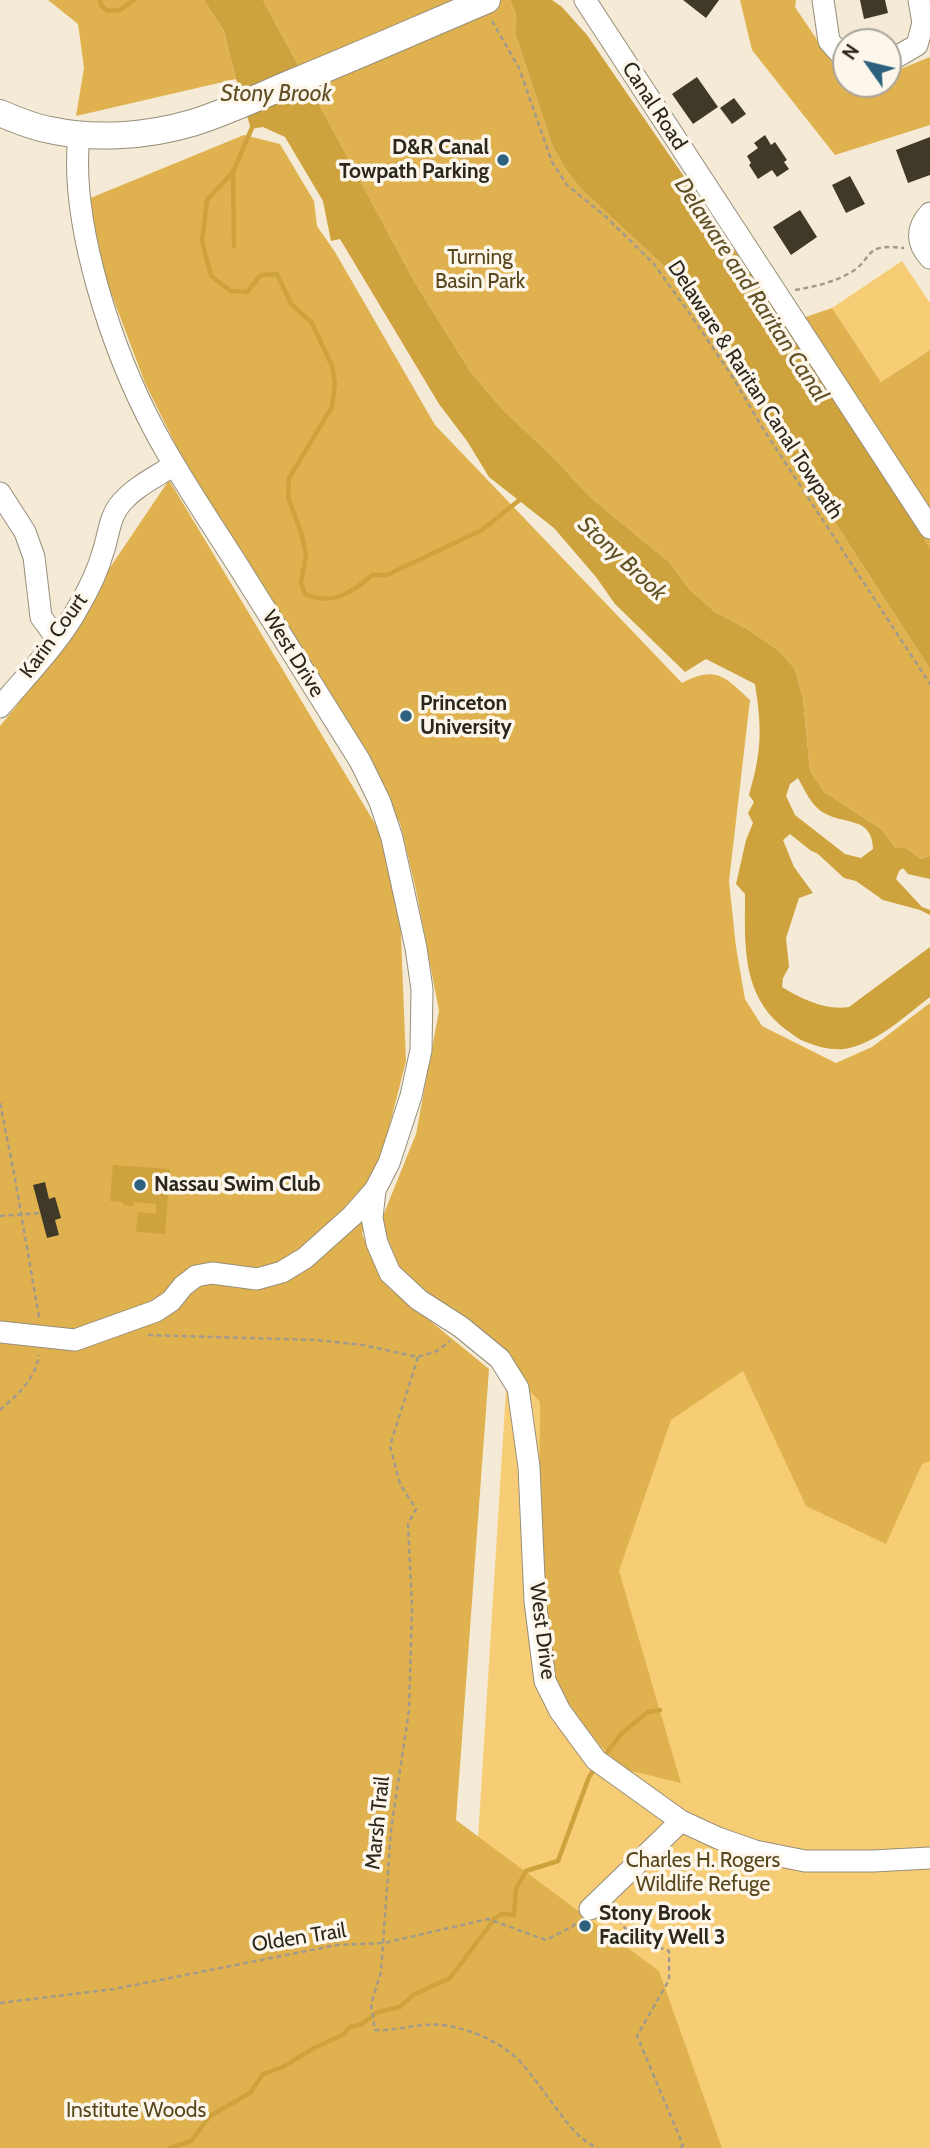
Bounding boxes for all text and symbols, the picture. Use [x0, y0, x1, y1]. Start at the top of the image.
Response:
north arrow [832, 28, 902, 98]
text: N [838, 40, 864, 64]
street label: Canal Road [616, 57, 692, 155]
water label: Stony Brook [220, 80, 332, 108]
place label: D&R Canal Towpath Parking [339, 135, 489, 185]
marker: D&R Canal Towpath Parking [495, 152, 511, 168]
water label: Delaware and Raritan Canal [668, 173, 834, 407]
park label: Turning Basin Park [435, 245, 525, 295]
street label: Delaware & Raritan Canal Towpath [662, 256, 848, 524]
water label: Stony Brook [572, 511, 672, 607]
street label: Karin Court [15, 589, 93, 683]
street label: West Drive [257, 606, 329, 702]
place label: Princeton University [420, 691, 512, 741]
marker: Princeton University [398, 708, 414, 724]
place label: Nassau Swim Club [154, 1172, 321, 1198]
marker: Nassau Swim Club [132, 1177, 148, 1193]
street label: West Drive [524, 1581, 560, 1681]
street label: Marsh Trail [361, 1775, 395, 1871]
park label: Charles H. Rogers Wildlife Refuge [626, 1848, 780, 1898]
place label: Stony Brook Facility Well 3 [599, 1901, 725, 1951]
street label: Olden Trail [250, 1918, 348, 1958]
marker: Stony Brook Facility Well 3 [577, 1918, 593, 1934]
park label: Institute Woods [66, 2098, 206, 2124]

